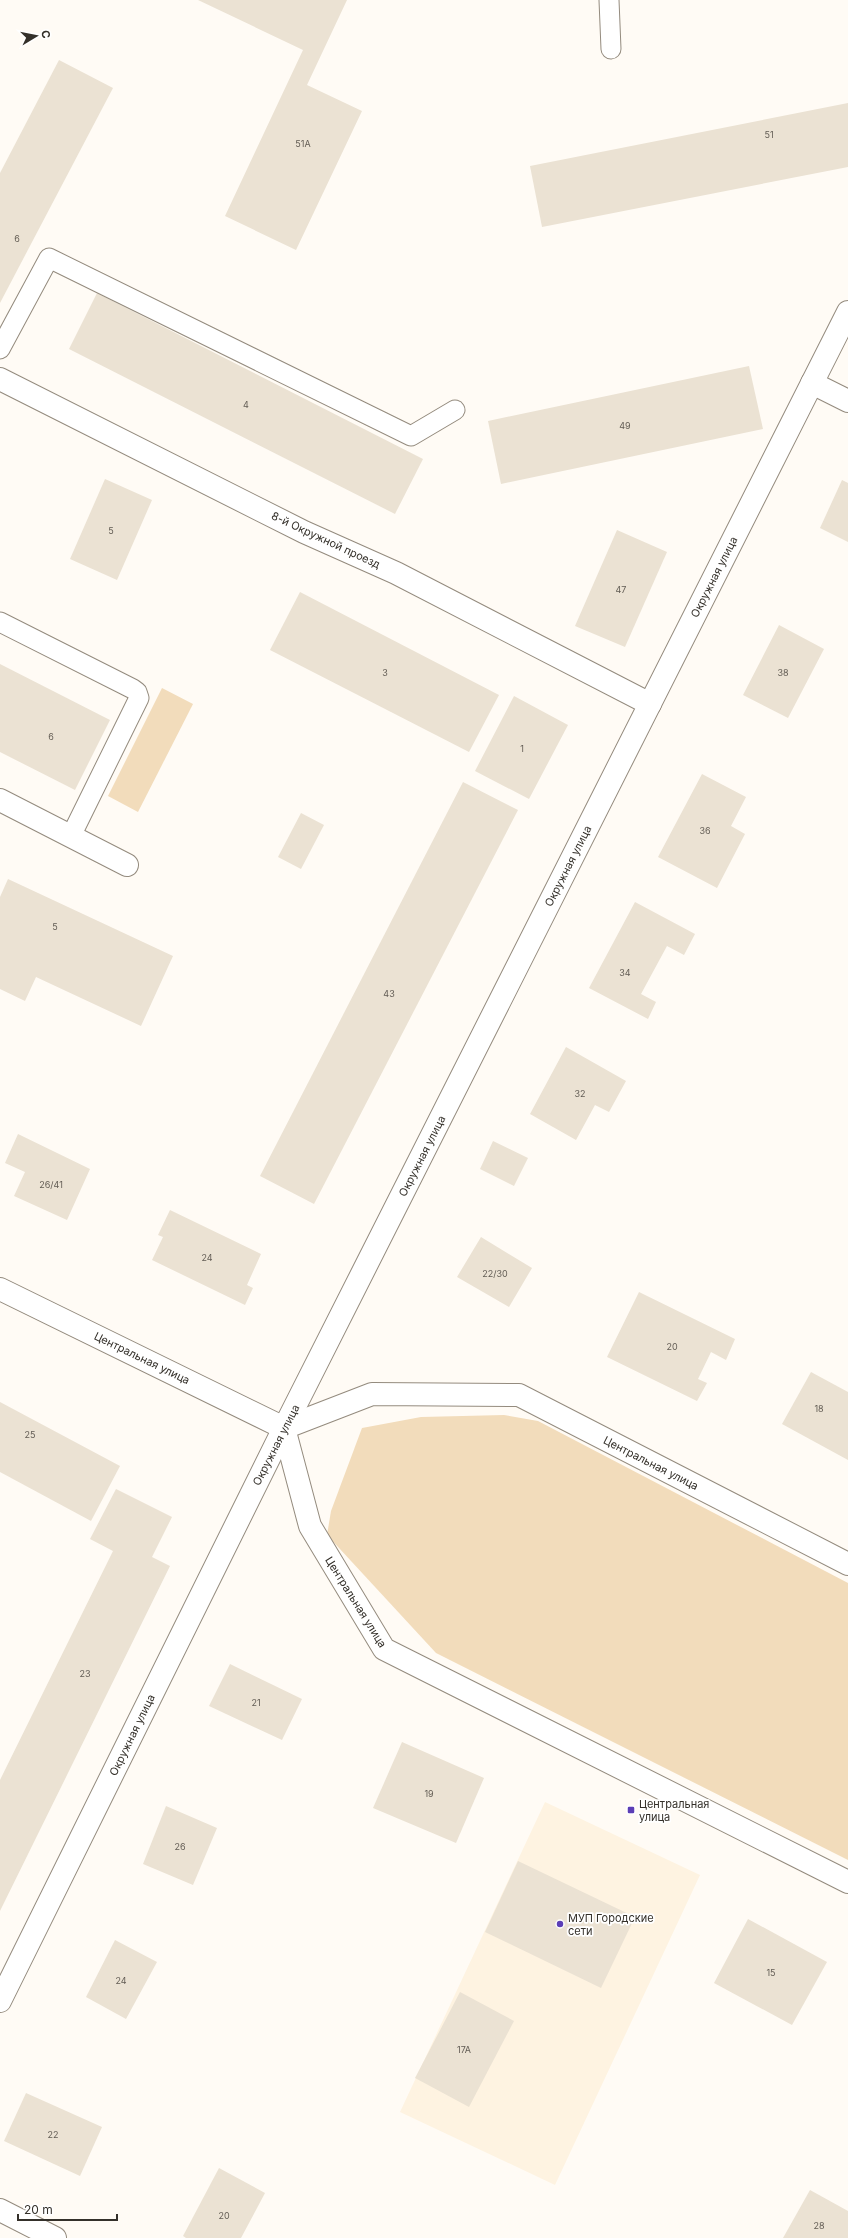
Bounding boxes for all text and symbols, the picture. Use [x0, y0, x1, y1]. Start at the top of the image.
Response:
north arrow [16, 16, 56, 56]
text: С [38, 29, 53, 39]
house number: 51 [764, 129, 774, 140]
house number: 51А [295, 138, 311, 149]
house number: 6 [14, 233, 20, 244]
house number: 4 [243, 399, 249, 410]
house number: 49 [619, 420, 631, 431]
street label: 8-й Окружной проезд [269, 509, 383, 571]
house number: 5 [108, 525, 114, 536]
street label: Окружная улица [688, 534, 740, 620]
house number: 47 [616, 584, 626, 595]
house number: 3 [382, 667, 388, 678]
house number: 38 [777, 667, 789, 678]
house number: 6 [48, 731, 54, 742]
house number: 1 [520, 743, 524, 754]
street label: Окружная улица [542, 823, 594, 909]
house number: 36 [699, 825, 711, 836]
house number: 5 [52, 921, 58, 932]
house number: 34 [619, 967, 631, 978]
house number: 43 [383, 988, 395, 999]
house number: 32 [574, 1088, 586, 1099]
street label: Окружная улица [396, 1113, 448, 1199]
house number: 26/41 [39, 1179, 63, 1190]
house number: 24 [201, 1252, 213, 1263]
house number: 22/30 [482, 1268, 508, 1279]
street label: Центральная улица [92, 1329, 192, 1387]
house number: 20 [666, 1341, 678, 1352]
street label: Окружная улица [250, 1402, 302, 1488]
house number: 18 [814, 1403, 824, 1414]
house number: 25 [25, 1429, 35, 1440]
street label: Центральная улица [601, 1433, 701, 1493]
street label: Центральная улица [322, 1554, 390, 1650]
house number: 23 [79, 1668, 91, 1679]
street label: Окружная улица [106, 1692, 158, 1778]
house number: 21 [251, 1697, 261, 1708]
house number: 19 [424, 1788, 434, 1799]
place label: Центральная улица [639, 1797, 709, 1824]
marker: Центральная улица [626, 1805, 636, 1815]
house number: 26 [174, 1841, 186, 1852]
place label: МУП Городские сети [568, 1911, 654, 1938]
marker: МУП Городские сети [555, 1919, 565, 1929]
house number: 15 [766, 1967, 776, 1978]
house number: 24 [115, 1975, 127, 1986]
house number: 17А [457, 2044, 471, 2055]
house number: 22 [48, 2129, 58, 2140]
scale bar [18, 2196, 117, 2222]
text: 20 m [24, 2202, 53, 2217]
house number: 20 [218, 2210, 230, 2221]
house number: 28 [813, 2220, 825, 2231]

